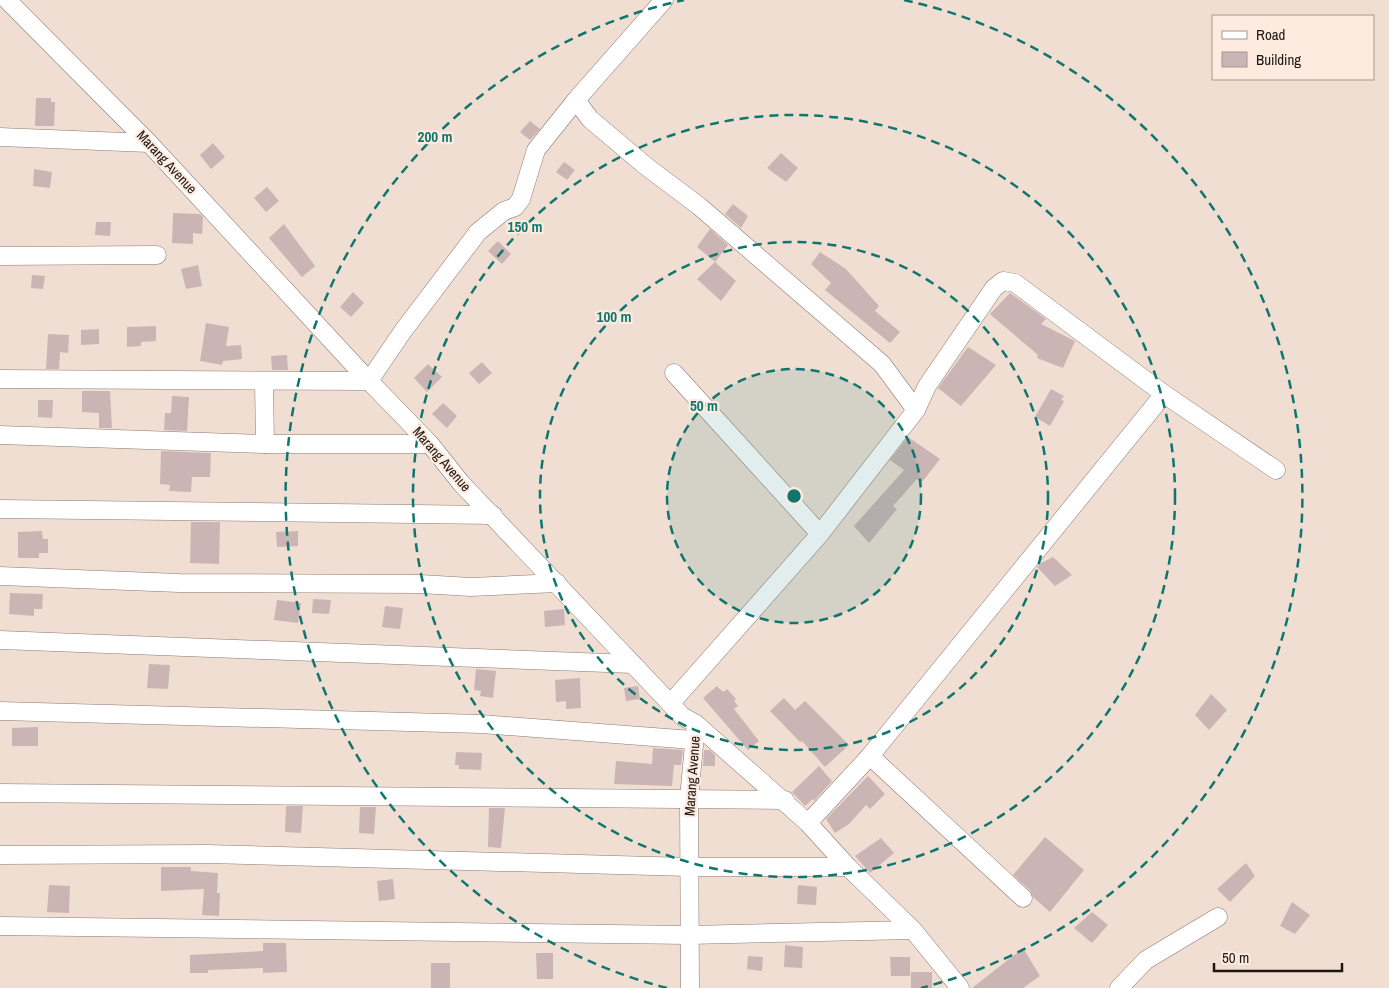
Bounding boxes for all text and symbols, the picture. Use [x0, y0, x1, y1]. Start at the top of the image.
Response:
legend [1212, 15, 1374, 80]
text: Road [1256, 24, 1285, 45]
text: Building [1256, 49, 1301, 70]
text: 200 m [418, 126, 452, 147]
street label: Marang Avenue [133, 127, 201, 197]
text: 150 m [508, 216, 542, 237]
text: 100 m [597, 306, 631, 327]
text: 50 m [690, 395, 718, 416]
street label: Marang Avenue [409, 423, 475, 495]
centre of rings [785, 487, 803, 505]
street label: Marang Avenue [680, 735, 704, 817]
scale bar [1214, 940, 1342, 972]
text: 50 m [1222, 947, 1249, 968]

